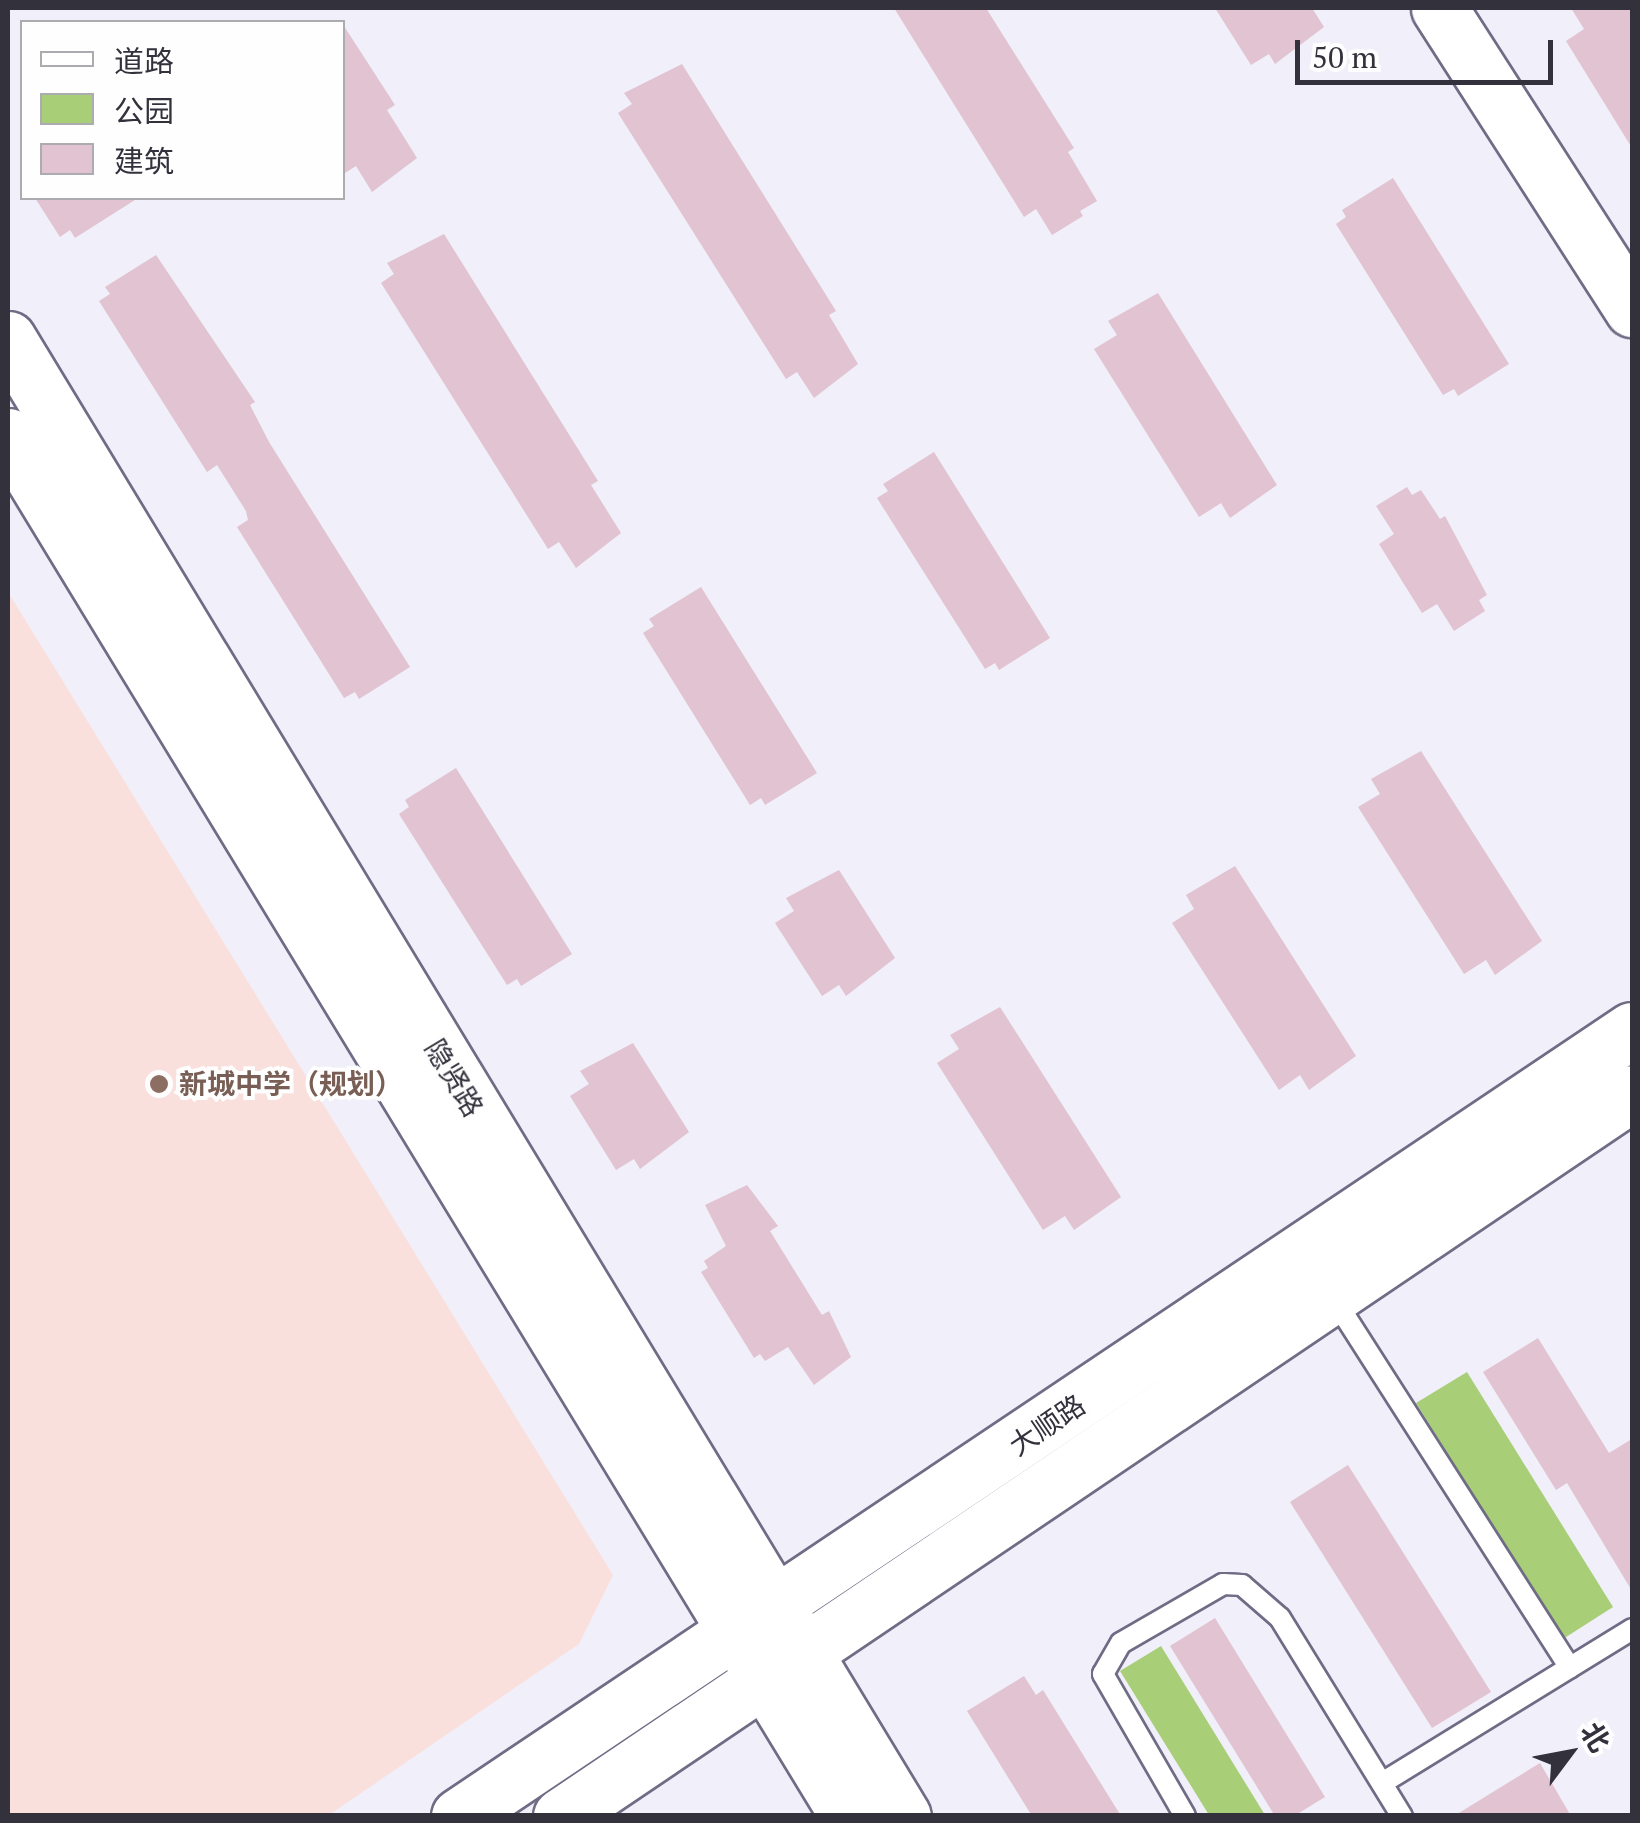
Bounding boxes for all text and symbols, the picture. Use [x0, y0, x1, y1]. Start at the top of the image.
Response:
legend [20, 20, 345, 200]
scale bar [1300, 20, 1558, 82]
text: 50 m [1312, 37, 1377, 77]
text: 道路 [114, 41, 174, 81]
text: 公园 [114, 91, 174, 131]
text: 建筑 [114, 141, 174, 181]
street label: 隐贤路 [418, 1033, 490, 1123]
place label: 新城中学（规划） [179, 1067, 403, 1101]
marker: 新城中学（规划） [148, 1073, 170, 1095]
street label: 大顺路 [1003, 1388, 1091, 1462]
north arrow [1520, 1703, 1620, 1803]
text: 北 [1573, 1715, 1619, 1759]

